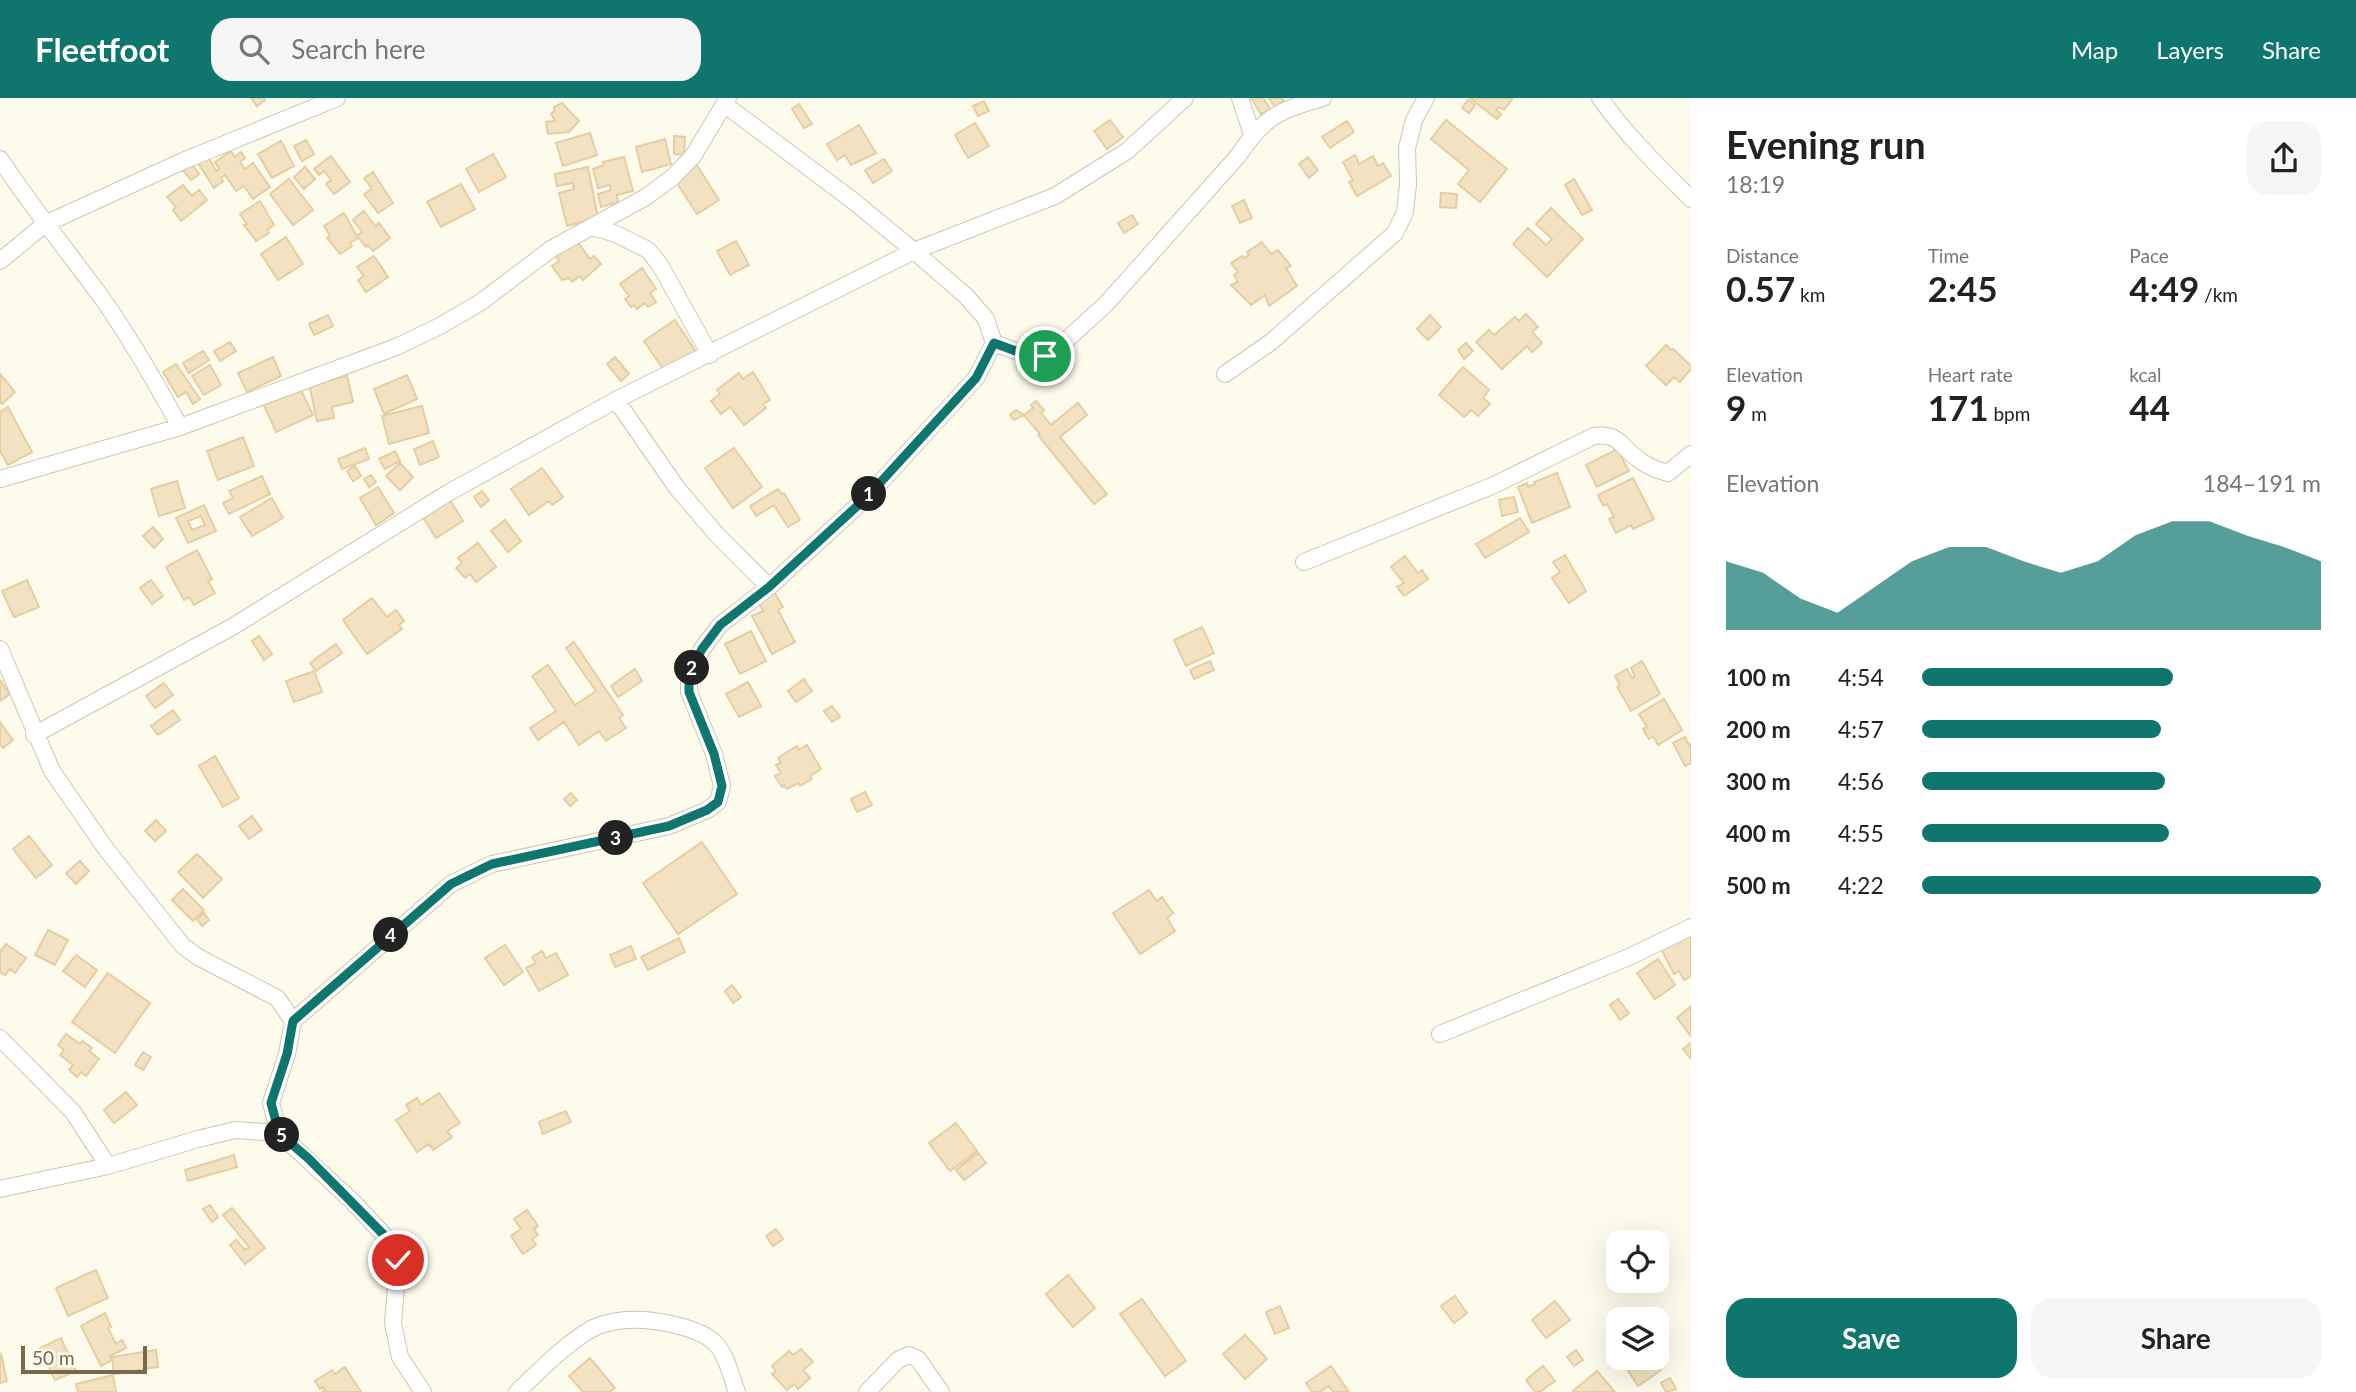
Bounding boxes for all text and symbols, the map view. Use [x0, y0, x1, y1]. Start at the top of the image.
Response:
search box [211, 18, 701, 81]
text: Fleetfoot [35, 29, 169, 69]
icon: search [235, 30, 273, 68]
text: Search here [291, 33, 425, 65]
text: Map [2071, 35, 2118, 64]
text: Layers [2156, 35, 2224, 64]
text: Share [2262, 35, 2321, 64]
text: Evening run [1726, 121, 1926, 167]
button: share [2247, 121, 2321, 195]
text: 18:19 [1726, 170, 1785, 198]
text: Distance [1726, 244, 1799, 267]
text: Time [1928, 244, 1969, 267]
text: Pace [2129, 244, 2169, 267]
text: 0.57 [1726, 267, 1795, 309]
text: 2:45 [1928, 267, 1998, 309]
text: 4:49 [2129, 267, 2199, 309]
text: km [1795, 283, 1825, 306]
text: /km [2199, 283, 2238, 306]
pin [1015, 326, 1075, 386]
icon: arrive [1026, 337, 1064, 375]
text: Elevation [1726, 363, 1803, 386]
text: Heart rate [1928, 363, 2013, 386]
text: kcal [2129, 363, 2161, 386]
text: 9 [1726, 386, 1746, 428]
text: 171 [1928, 386, 1989, 428]
text: 44 [2129, 386, 2170, 428]
text: m [1746, 402, 1767, 425]
text: bpm [1989, 402, 2030, 425]
text: Elevation [1726, 469, 1819, 497]
text: 184–191 m [2203, 469, 2321, 497]
pin: 1 [852, 476, 886, 512]
text: 1 [863, 482, 874, 505]
pin: 2 [674, 650, 710, 686]
text: 2 [686, 656, 697, 679]
text: 100 m [1726, 663, 1791, 691]
text: 4:54 [1838, 663, 1884, 691]
text: 200 m [1726, 715, 1791, 743]
text: 4:57 [1838, 715, 1884, 743]
text: 300 m [1726, 767, 1791, 795]
text: 4:56 [1838, 767, 1884, 795]
text: 400 m [1726, 819, 1791, 847]
text: 4:55 [1838, 819, 1884, 847]
pin: 3 [598, 820, 634, 856]
text: 3 [610, 826, 621, 849]
text: 500 m [1726, 871, 1791, 899]
text: 4:22 [1838, 871, 1884, 899]
pin: 4 [374, 918, 408, 952]
text: 4 [385, 923, 396, 946]
pin: 5 [264, 1118, 300, 1152]
text: 5 [276, 1123, 287, 1146]
pin [368, 1230, 428, 1290]
map controls [1606, 1230, 1669, 1370]
button: locate [1606, 1230, 1669, 1293]
icon: check [379, 1241, 417, 1279]
button: Save [1726, 1298, 2017, 1378]
button: Share [2031, 1298, 2321, 1378]
button: layers [1606, 1307, 1669, 1370]
scale bar [21, 1343, 147, 1375]
text: 50 m [32, 1346, 75, 1369]

